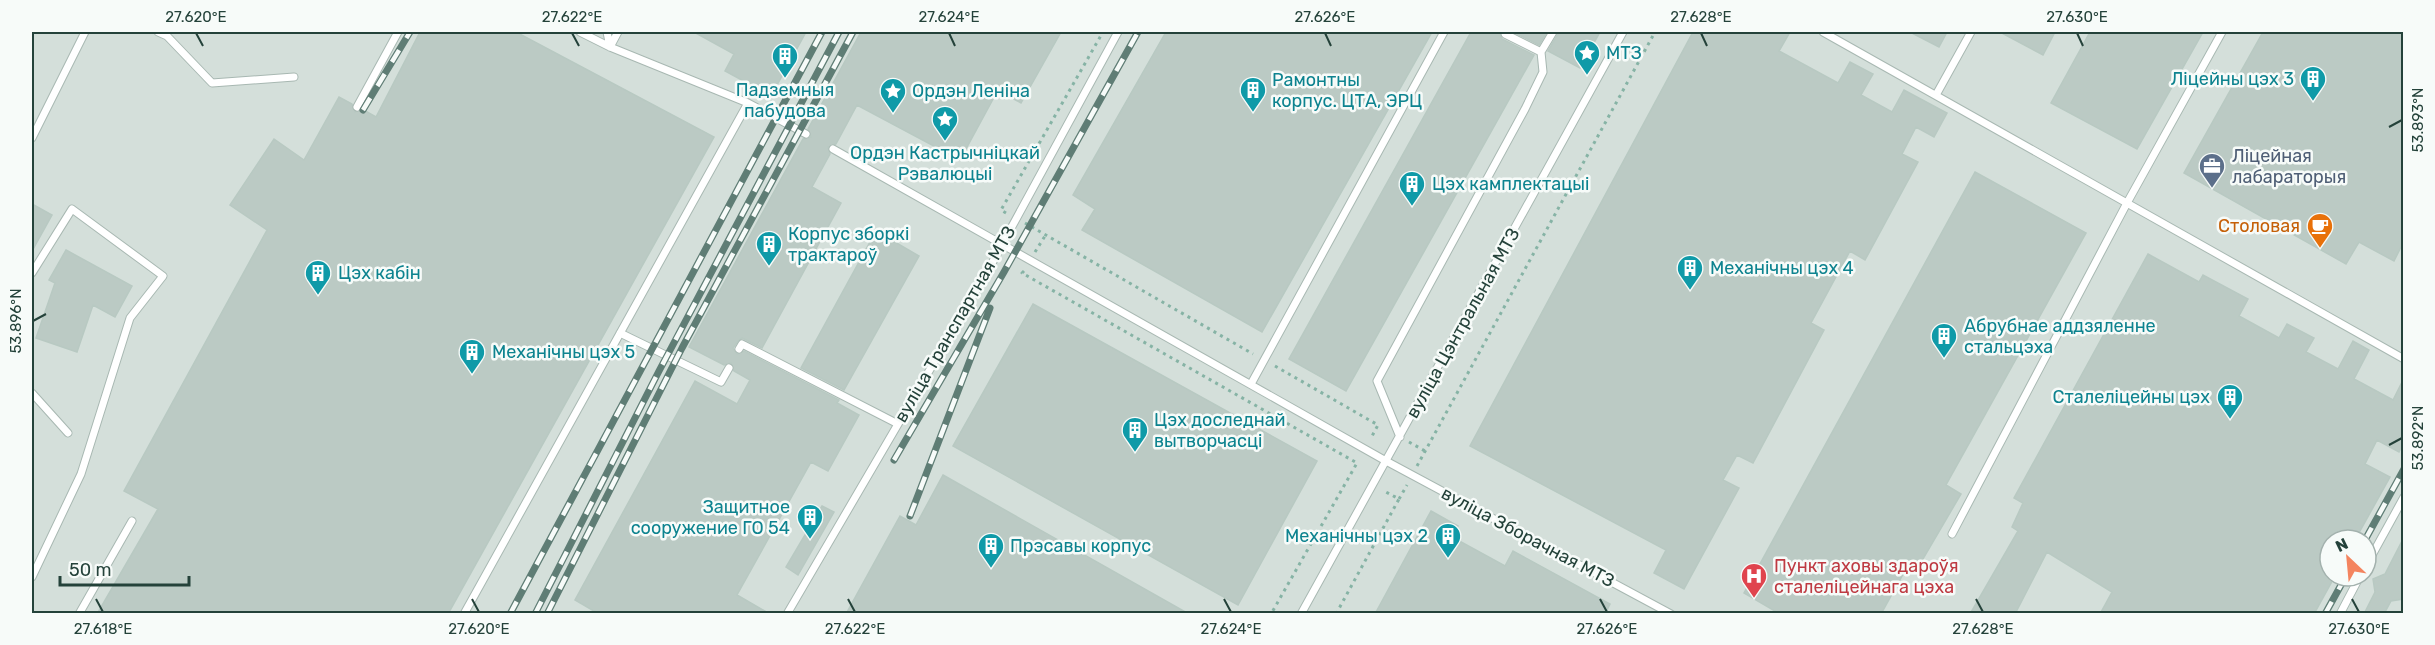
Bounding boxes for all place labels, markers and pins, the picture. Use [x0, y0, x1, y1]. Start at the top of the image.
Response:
place icon: МТЗ [1572, 38, 1602, 76]
building icon: Падземныя пабудова [770, 41, 800, 79]
place label: МТЗ [1606, 42, 1642, 64]
building icon: Ліцейны цэх 3 [2298, 64, 2328, 102]
place label: Ліцейны цэх 3 [2171, 68, 2294, 90]
place label: Рамонтны корпус. ЦТА, ЭРЦ [1272, 69, 1422, 112]
building icon: Рамонтны корпус. ЦТА, ЭРЦ [1238, 75, 1268, 113]
place icon: Ордэн Леніна [878, 76, 908, 114]
place label: Падземныя пабудова [736, 79, 834, 122]
place label: Ордэн Леніна [912, 80, 1030, 102]
place icon: Ордэн Кастрычніцкай Рэвалюцыі [930, 104, 960, 142]
place label: Ордэн Кастрычніцкай Рэвалюцыі [850, 142, 1040, 185]
place label: Ліцейная лабараторыя [2232, 145, 2346, 188]
office icon: Ліцейная лабараторыя [2197, 151, 2227, 189]
building icon: Цэх камплектацыі [1397, 169, 1427, 207]
place label: Цэх камплектацыі [1432, 173, 1589, 195]
cafe icon: Столовая [2305, 211, 2335, 249]
place label: Столовая [2218, 215, 2300, 237]
place label: Корпус зборкі трактароў [788, 223, 909, 266]
building icon: Корпус зборкі трактароў [754, 229, 784, 267]
building icon: Механічны цэх 4 [1675, 253, 1705, 291]
place label: Механічны цэх 4 [1710, 257, 1854, 279]
building icon: Цэх кабін [303, 258, 333, 296]
place label: Цэх кабін [338, 262, 421, 284]
place label: Абрубнае аддзяленне стальцэха [1964, 315, 2156, 358]
building icon: Абрубнае аддзяленне стальцэха [1929, 321, 1959, 359]
building icon: Механічны цэх 5 [457, 337, 487, 375]
place label: Механічны цэх 5 [492, 341, 635, 363]
building icon: Сталеліцейны цэх [2215, 382, 2245, 420]
place label: Сталеліцейны цэх [2053, 386, 2210, 408]
place label: Цэх доследнай вытворчасці [1154, 409, 1286, 452]
building icon: Цэх доследнай вытворчасці [1120, 415, 1150, 453]
place label: Защитное сооружение ГО 54 [631, 496, 790, 539]
building icon: Защитное сооружение ГО 54 [795, 502, 825, 540]
building icon: Механічны цэх 2 [1433, 521, 1463, 559]
place label: Механічны цэх 2 [1285, 525, 1428, 547]
building icon: Прэсавы корпус [976, 531, 1006, 569]
place label: Прэсавы корпус [1010, 535, 1151, 557]
place label: Пункт аховы здароўя сталеліцейнага цэха [1774, 555, 1959, 598]
hospital icon: Пункт аховы здароўя сталеліцейнага цэха [1739, 561, 1769, 599]

